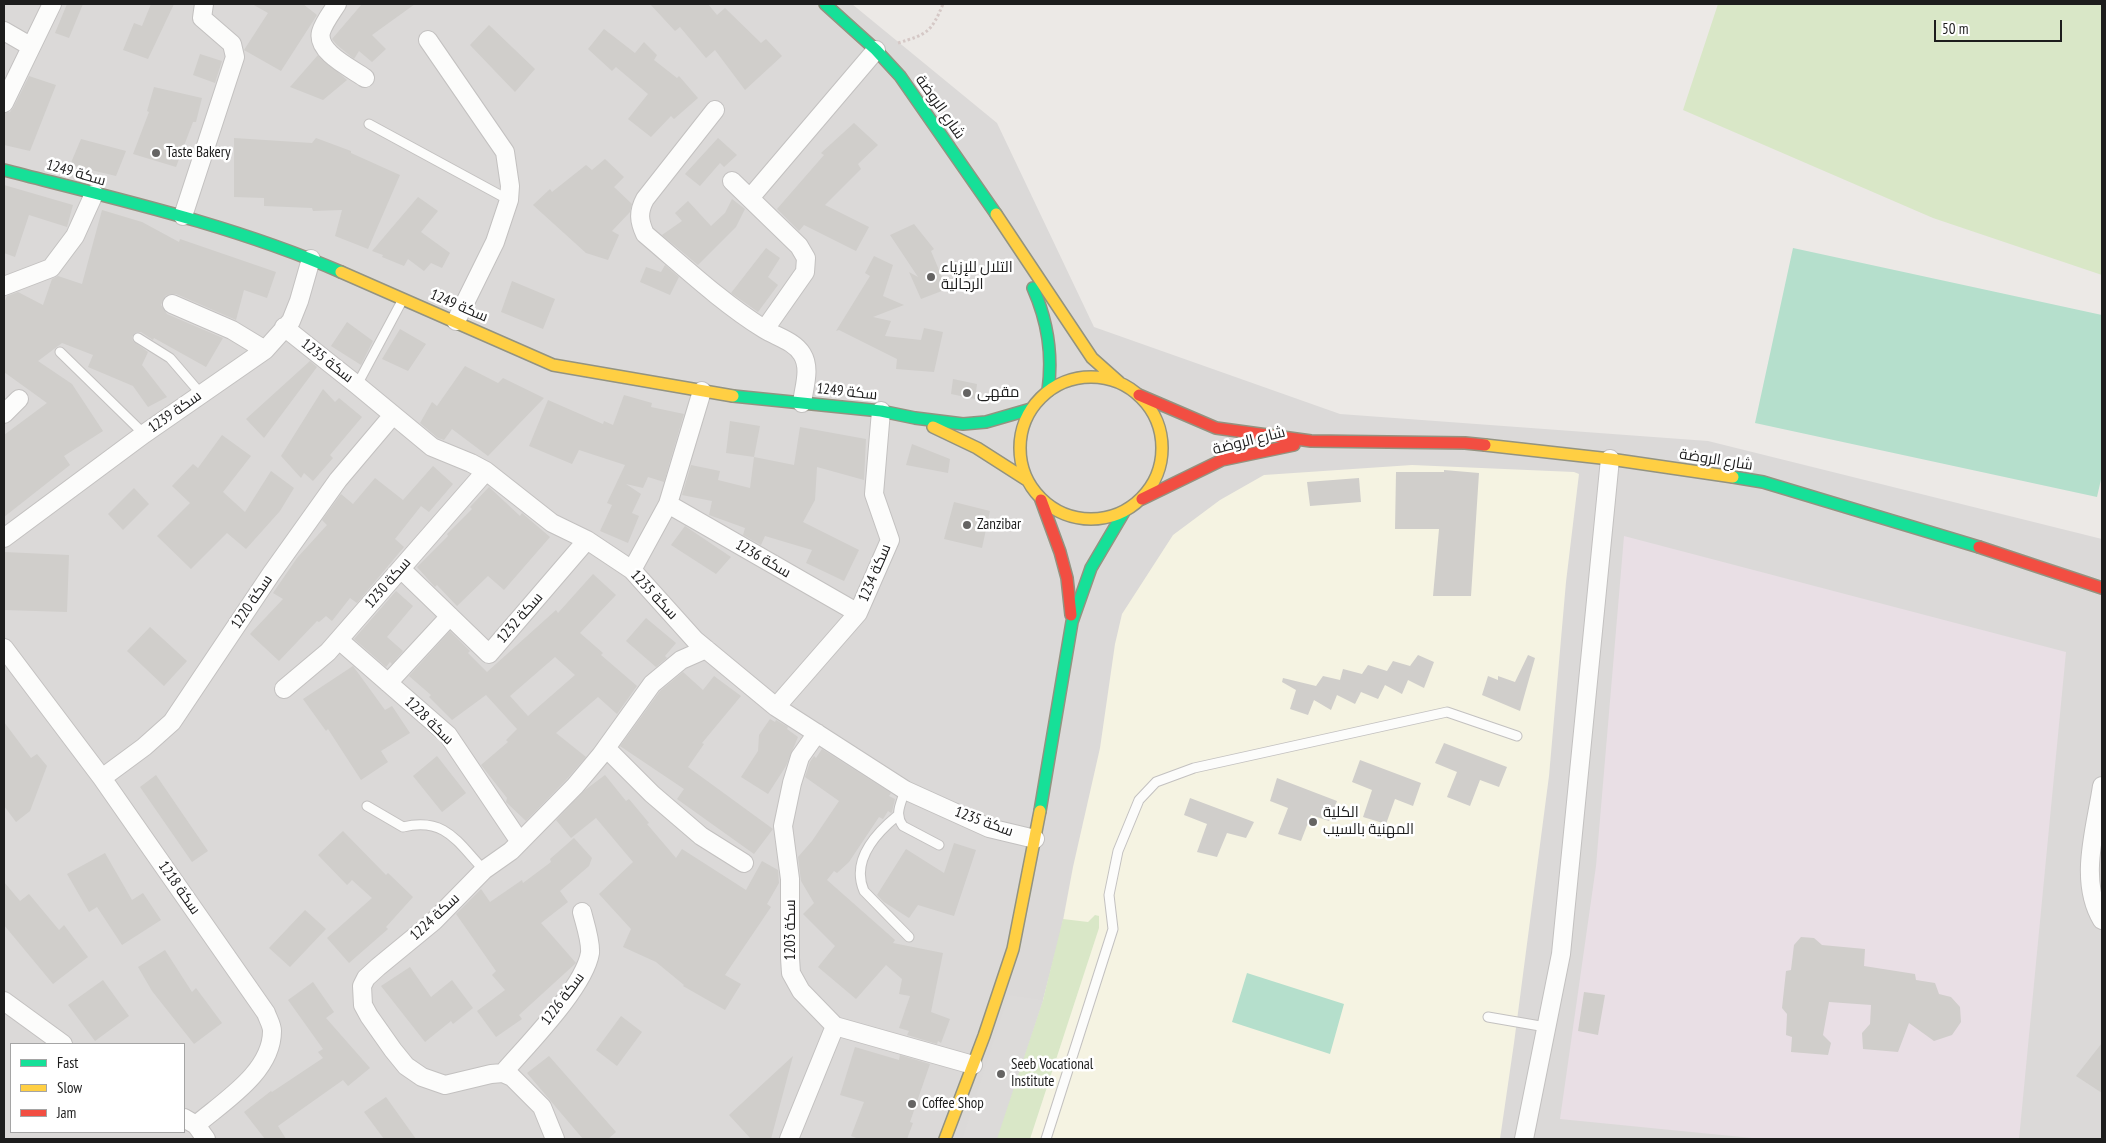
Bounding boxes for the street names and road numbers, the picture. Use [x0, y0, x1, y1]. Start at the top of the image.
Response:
street label: شارع الروضة [911, 72, 969, 142]
street label: سكة 1249 [44, 156, 108, 190]
street label: سكة 1249 [427, 286, 491, 326]
street label: سكة 1235 [297, 335, 357, 387]
street label: سكة 1249 [816, 380, 878, 404]
street label: سكة 1239 [145, 387, 205, 437]
street label: شارع الروضة [1211, 423, 1287, 459]
street label: شارع الروضة [1678, 445, 1754, 475]
street label: سكة 1236 [732, 536, 794, 582]
street label: سكة 1234 [855, 541, 895, 605]
street label: سكة 1230 [361, 554, 415, 612]
street label: سكة 1235 [627, 567, 681, 623]
street label: سكة 1220 [227, 572, 277, 632]
street label: سكة 1232 [493, 589, 547, 647]
street label: سكة 1228 [401, 693, 457, 749]
street label: سكة 1235 [952, 803, 1016, 841]
street label: سكة 1218 [154, 858, 204, 918]
street label: سكة 1224 [407, 890, 463, 944]
street label: سكة 1203 [782, 899, 800, 961]
street label: سكة 1226 [537, 969, 589, 1029]

